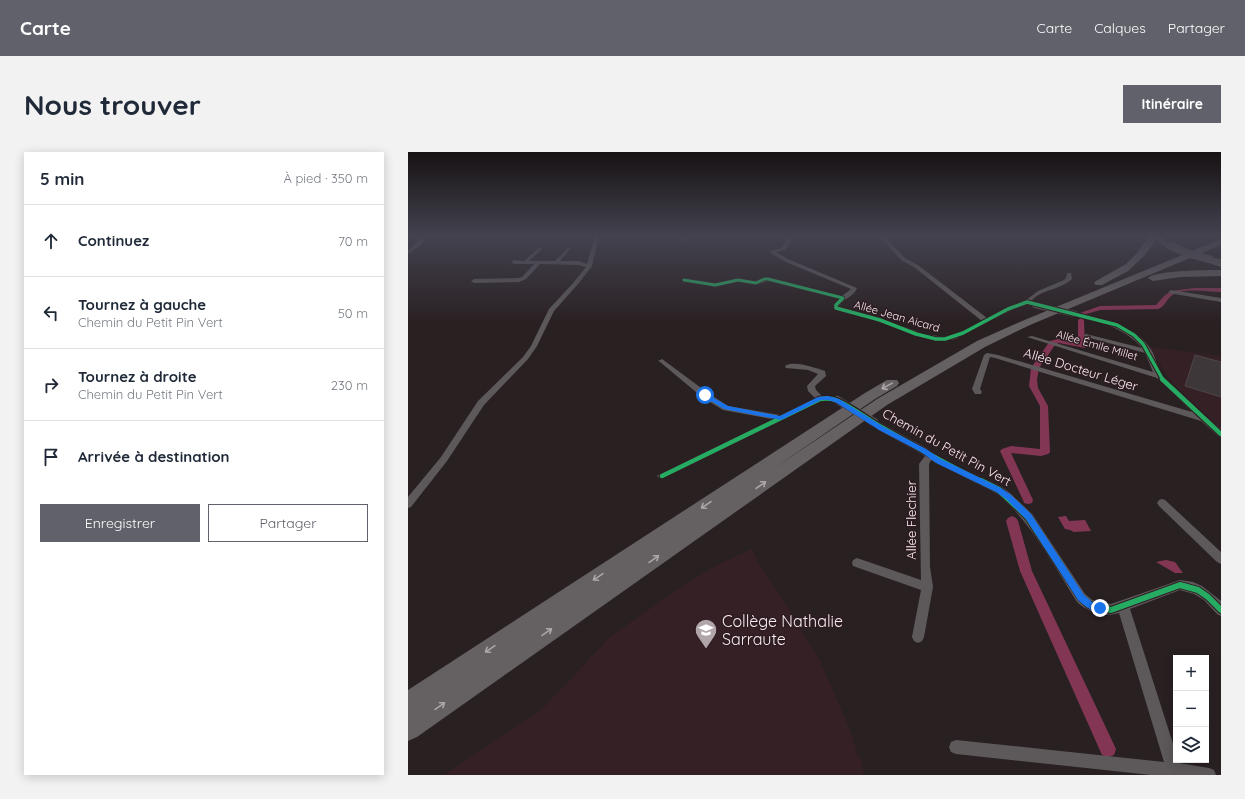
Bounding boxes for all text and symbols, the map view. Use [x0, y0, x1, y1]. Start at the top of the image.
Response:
text: Carte [20, 16, 71, 40]
text: Carte [1037, 19, 1072, 37]
text: Calques [1094, 19, 1146, 37]
text: Partager [1168, 19, 1225, 37]
button: Itinéraire [1123, 85, 1221, 123]
text: Nous trouver [24, 87, 201, 122]
text: 5 min [40, 168, 84, 189]
text: À pied · 350 m [283, 170, 368, 186]
icon: ahead [40, 230, 62, 252]
text: Continuez [78, 231, 149, 250]
text: 70 m [338, 233, 368, 249]
text: Tournez à gauche [78, 295, 206, 314]
street label: Allée Jean Aicard [852, 297, 942, 335]
icon: left [40, 302, 62, 324]
text: 50 m [338, 305, 368, 321]
text: Chemin du Petit Pin Vert [78, 314, 223, 330]
street label: Allée Émile Millet [1055, 327, 1140, 363]
street label: Allée Docteur Léger [1022, 344, 1140, 394]
text: Tournez à droite [78, 367, 197, 386]
icon: right [40, 374, 62, 396]
text: 230 m [331, 377, 368, 393]
one-way arrow [881, 383, 893, 390]
text: Chemin du Petit Pin Vert [78, 386, 223, 402]
route start [696, 386, 714, 404]
street label: Chemin du Petit Pin Vert [880, 405, 1014, 489]
icon: arrive [40, 446, 62, 468]
text: Arrivée à destination [78, 447, 230, 466]
street label: Allée Flechier [903, 480, 919, 560]
one-way arrow [755, 481, 766, 489]
one-way arrow [701, 501, 712, 509]
button: Enregistrer [40, 504, 200, 542]
button: Partager [208, 504, 368, 542]
one-way arrow [648, 555, 659, 563]
one-way arrow [593, 573, 604, 581]
route end [1091, 599, 1109, 617]
place label: Collège Nathalie Sarraute [722, 611, 843, 649]
school or university icon: Collège Nathalie Sarraute [693, 617, 719, 650]
one-way arrow [541, 628, 552, 636]
one-way arrow [485, 645, 496, 653]
map controls [1173, 655, 1209, 763]
button: + [1173, 655, 1209, 691]
button: − [1173, 691, 1209, 727]
one-way arrow [434, 702, 445, 710]
button: layers [1173, 727, 1209, 763]

